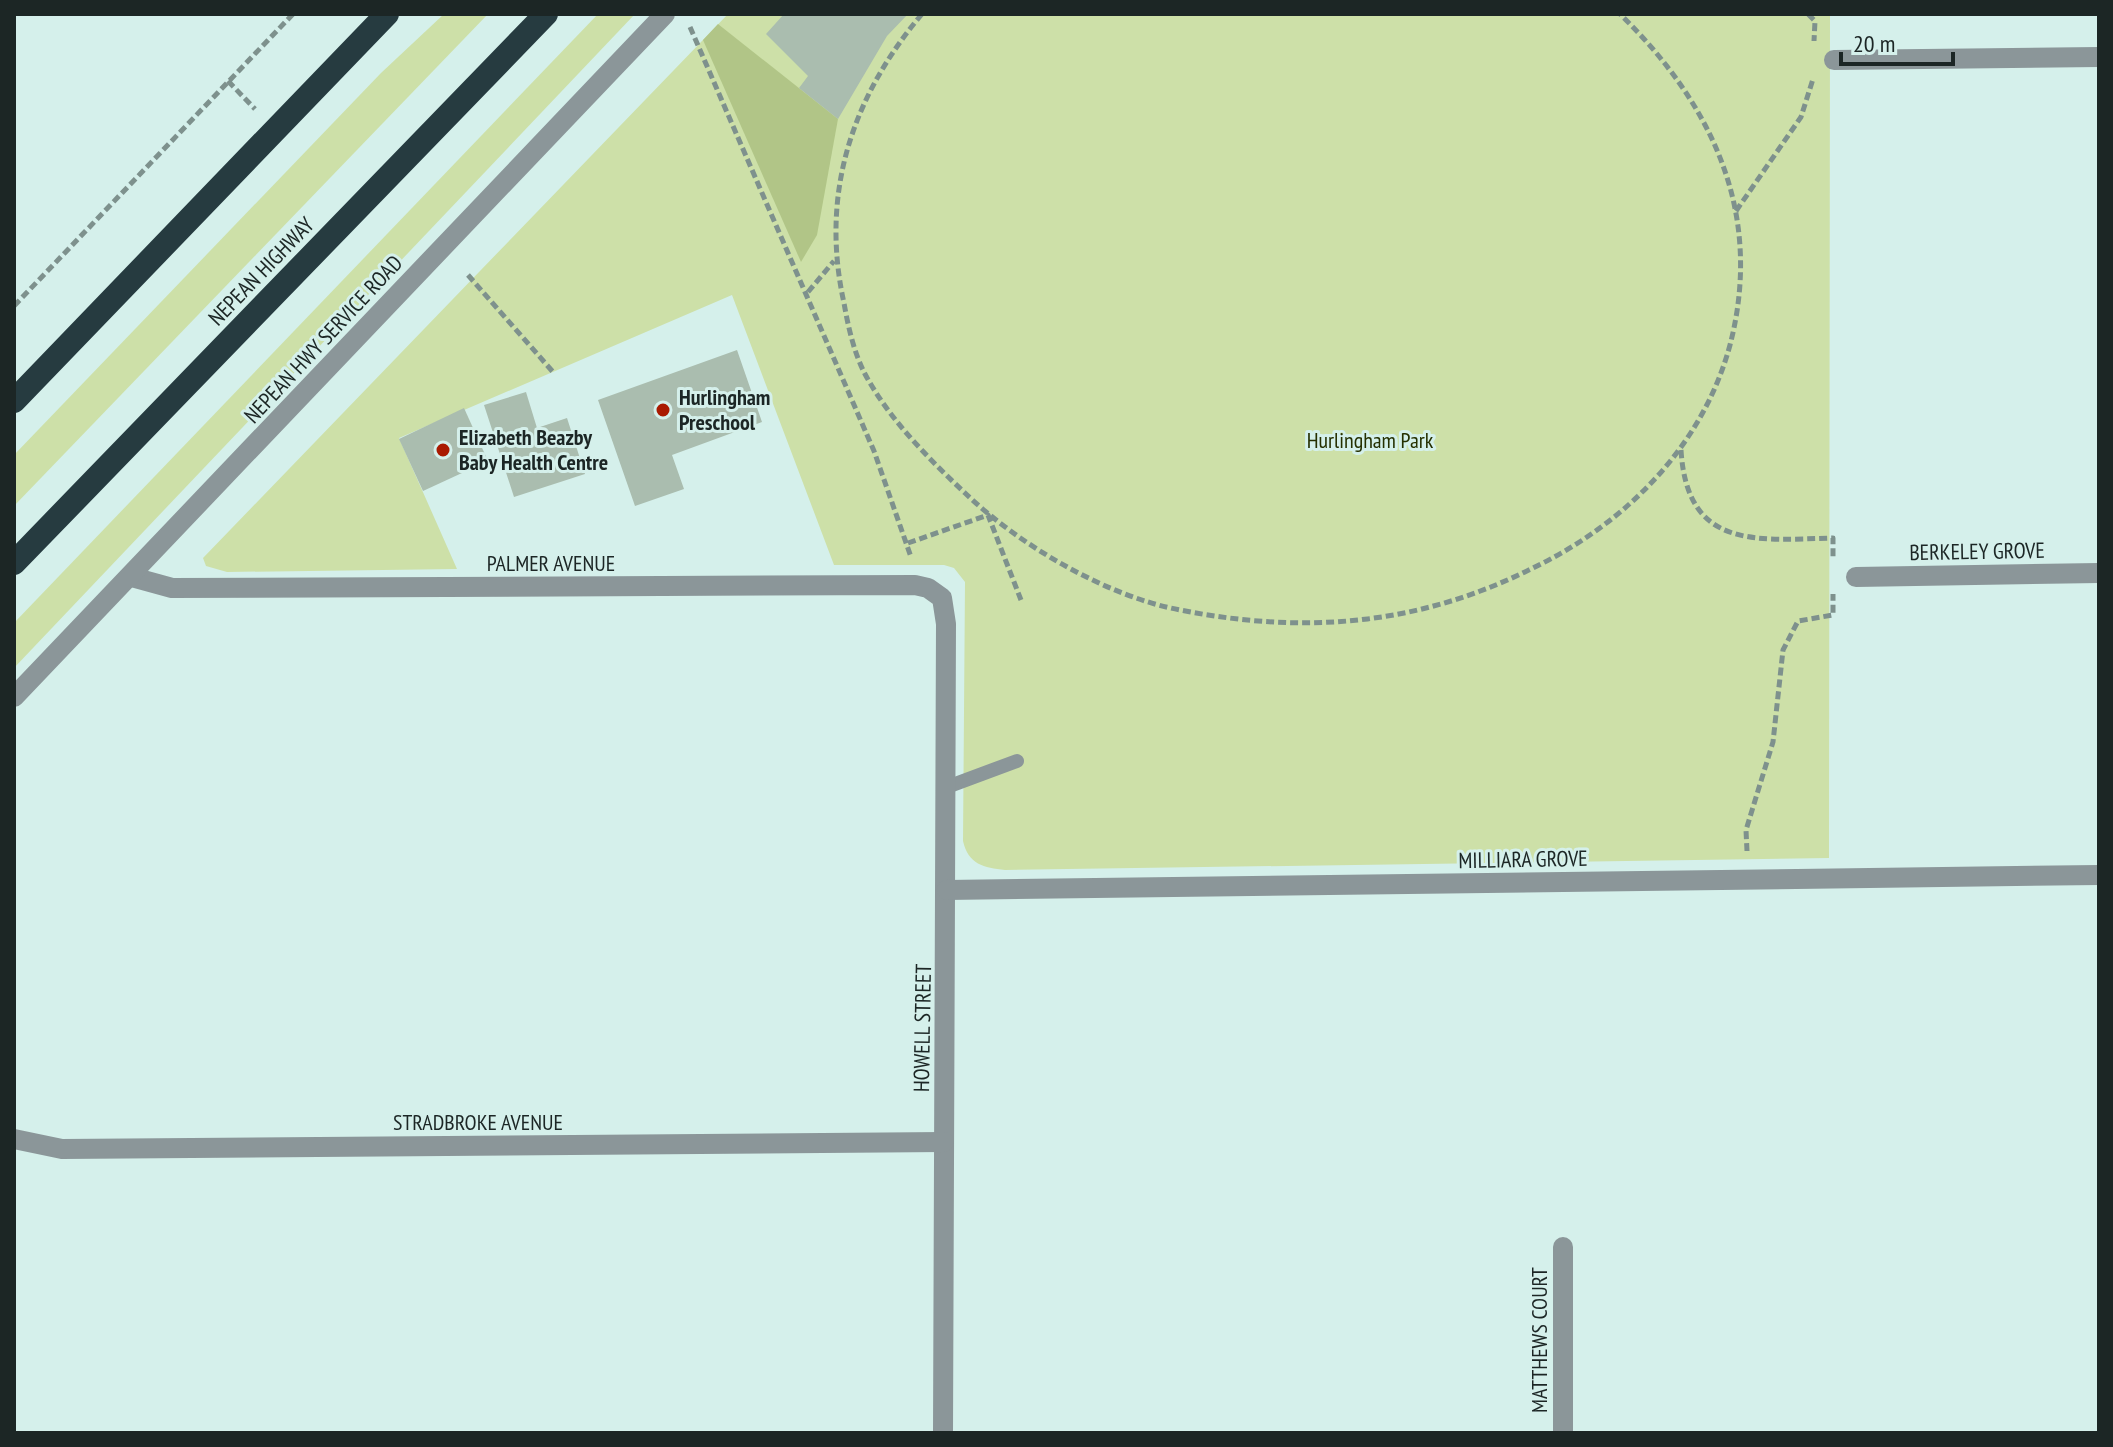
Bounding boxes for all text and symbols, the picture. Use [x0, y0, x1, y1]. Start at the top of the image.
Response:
scale bar [1841, 16, 1953, 66]
text: 20 m [1853, 28, 1895, 59]
street label: NEPEAN HIGHWAY [202, 211, 320, 331]
street label: NEPEAN HWY SERVICE ROAD [238, 249, 408, 429]
place label: Hurlingham Preschool [679, 383, 770, 436]
marker: Hurlingham Preschool [654, 401, 672, 419]
place label: Elizabeth Beazby Baby Health Centre [459, 423, 608, 476]
park label: Hurlingham Park [1307, 426, 1434, 454]
marker: Elizabeth Beazby Baby Health Centre [434, 441, 452, 459]
street label: BERKELEY GROVE [1909, 536, 2045, 566]
street label: PALMER AVENUE [487, 549, 615, 577]
street label: MILLIARA GROVE [1458, 844, 1588, 874]
street label: HOWELL STREET [907, 963, 937, 1092]
street label: STRADBROKE AVENUE [393, 1108, 563, 1136]
street label: MATTHEWS COURT [1525, 1267, 1553, 1413]

